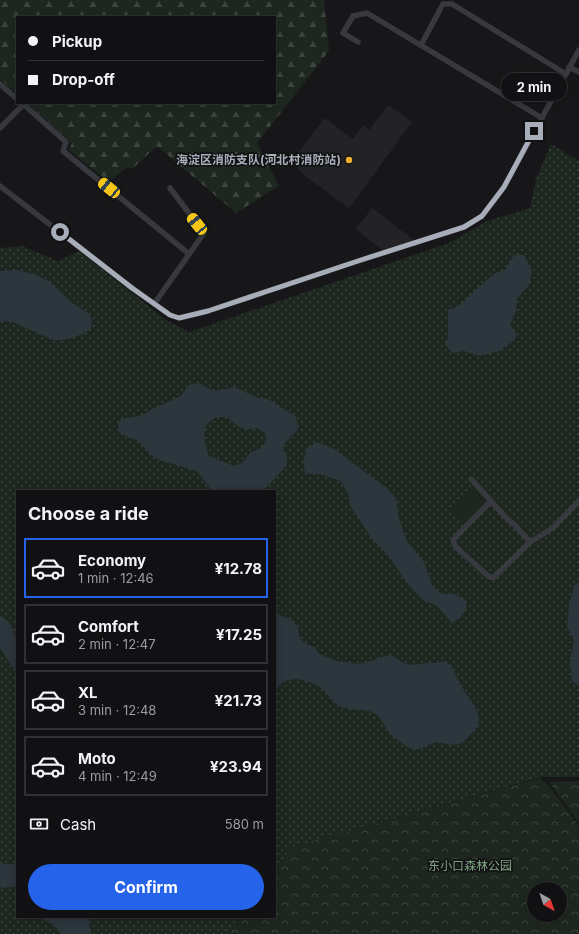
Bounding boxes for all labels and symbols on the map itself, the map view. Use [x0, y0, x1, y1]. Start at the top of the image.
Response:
callout: 2 min [501, 73, 567, 101]
route end [525, 122, 543, 140]
place label: 海淀区消防支队(河北村消防站) [176, 152, 341, 167]
marker: 海淀区消防支队(河北村消防站) [344, 155, 354, 165]
car [96, 176, 122, 200]
car [185, 211, 209, 237]
route start [51, 223, 69, 241]
park label: 东小口森林公园 [428, 858, 512, 873]
north arrow [527, 882, 567, 922]

